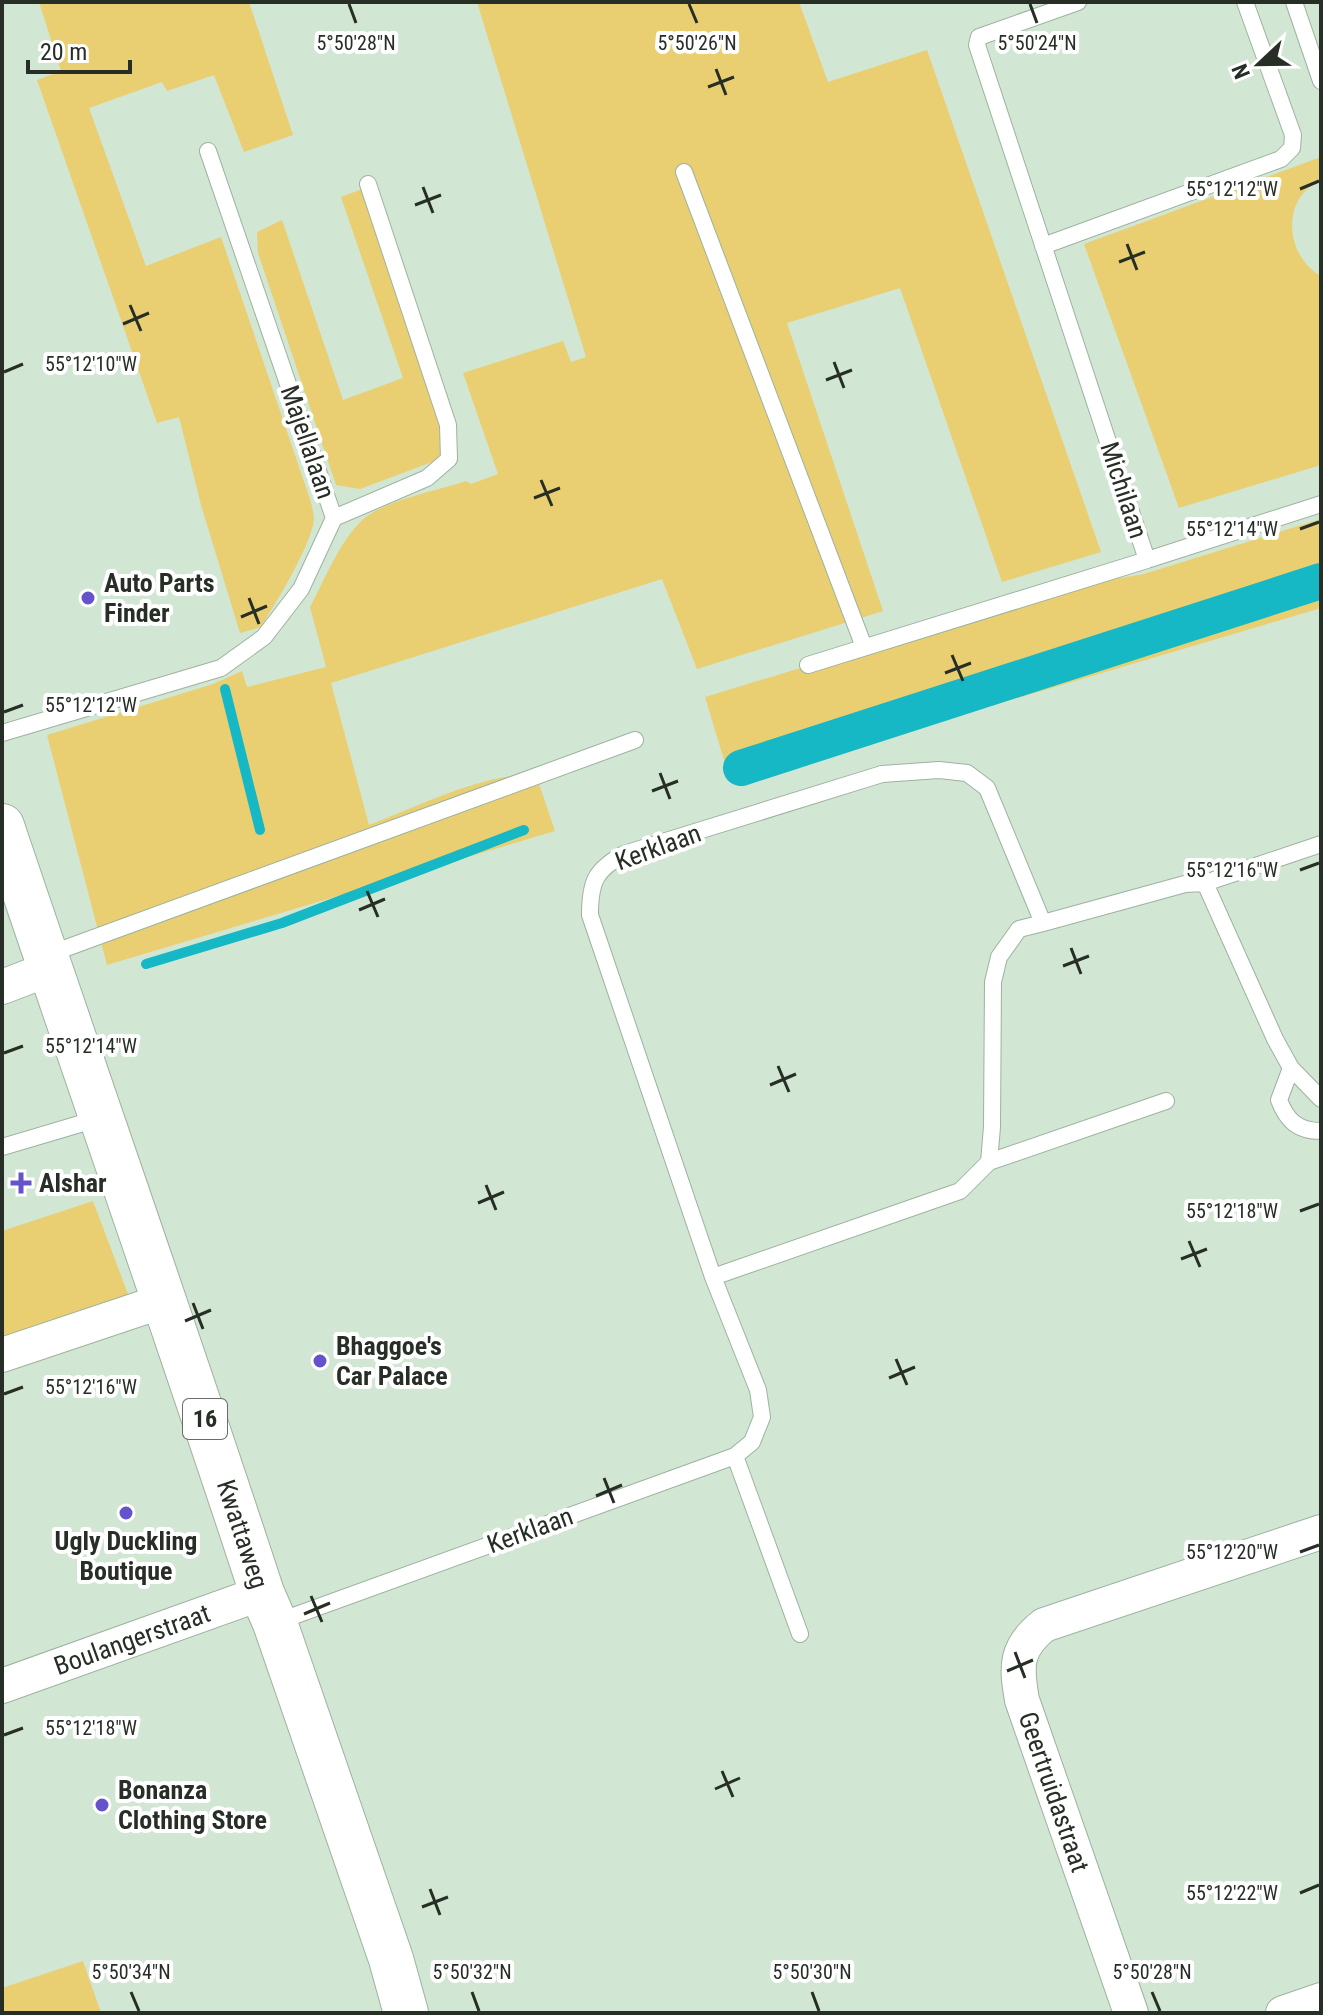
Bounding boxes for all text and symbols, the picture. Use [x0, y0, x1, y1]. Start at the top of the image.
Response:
scale bar [28, 24, 130, 74]
north arrow [1219, 24, 1299, 104]
text: 5°50'28"N [316, 31, 396, 55]
text: 5°50'26"N [657, 31, 737, 55]
text: 5°50'24"N [997, 31, 1077, 55]
text: 20 m [40, 38, 87, 66]
text: N [1227, 60, 1255, 82]
text: 55°12'12"W [1186, 177, 1278, 201]
text: 55°12'10"W [45, 352, 137, 376]
street label: Majellalaan [275, 381, 341, 503]
street label: Michilaan [1094, 438, 1154, 542]
text: 55°12'14"W [1186, 517, 1278, 541]
place label: Auto Parts Finder [104, 568, 215, 628]
marker: Auto Parts Finder [79, 589, 97, 607]
text: 55°12'12"W [45, 693, 137, 717]
street label: Kerklaan [611, 818, 705, 876]
text: 55°12'16"W [1186, 858, 1278, 882]
text: 55°12'14"W [45, 1034, 137, 1058]
place label: Alshar [39, 1168, 107, 1198]
marker: Alshar [10, 1172, 32, 1194]
text: 55°12'18"W [1186, 1199, 1278, 1223]
place label: Bhaggoe's Car Palace [336, 1331, 448, 1391]
marker: Bhaggoe's Car Palace [311, 1352, 329, 1370]
text: 55°12'16"W [45, 1375, 137, 1399]
road number: 16 [183, 1399, 227, 1439]
street label: Kwattaweg [211, 1476, 275, 1592]
street label: Kerklaan [483, 1501, 577, 1559]
marker: Ugly Duckling Boutique [117, 1504, 135, 1522]
place label: Ugly Duckling Boutique [55, 1526, 197, 1586]
text: 55°12'20"W [1186, 1540, 1278, 1564]
street label: Boulangerstraat [50, 1598, 214, 1681]
street label: Geertruidastraat [1013, 1708, 1095, 1876]
text: 55°12'18"W [45, 1716, 137, 1740]
place label: Bonanza Clothing Store [118, 1775, 267, 1835]
marker: Bonanza Clothing Store [93, 1796, 111, 1814]
text: 55°12'22"W [1186, 1881, 1278, 1905]
text: 5°50'34"N [91, 1960, 171, 1984]
text: 5°50'32"N [432, 1960, 512, 1984]
text: 5°50'30"N [772, 1960, 852, 1984]
text: 5°50'28"N [1112, 1960, 1192, 1984]

